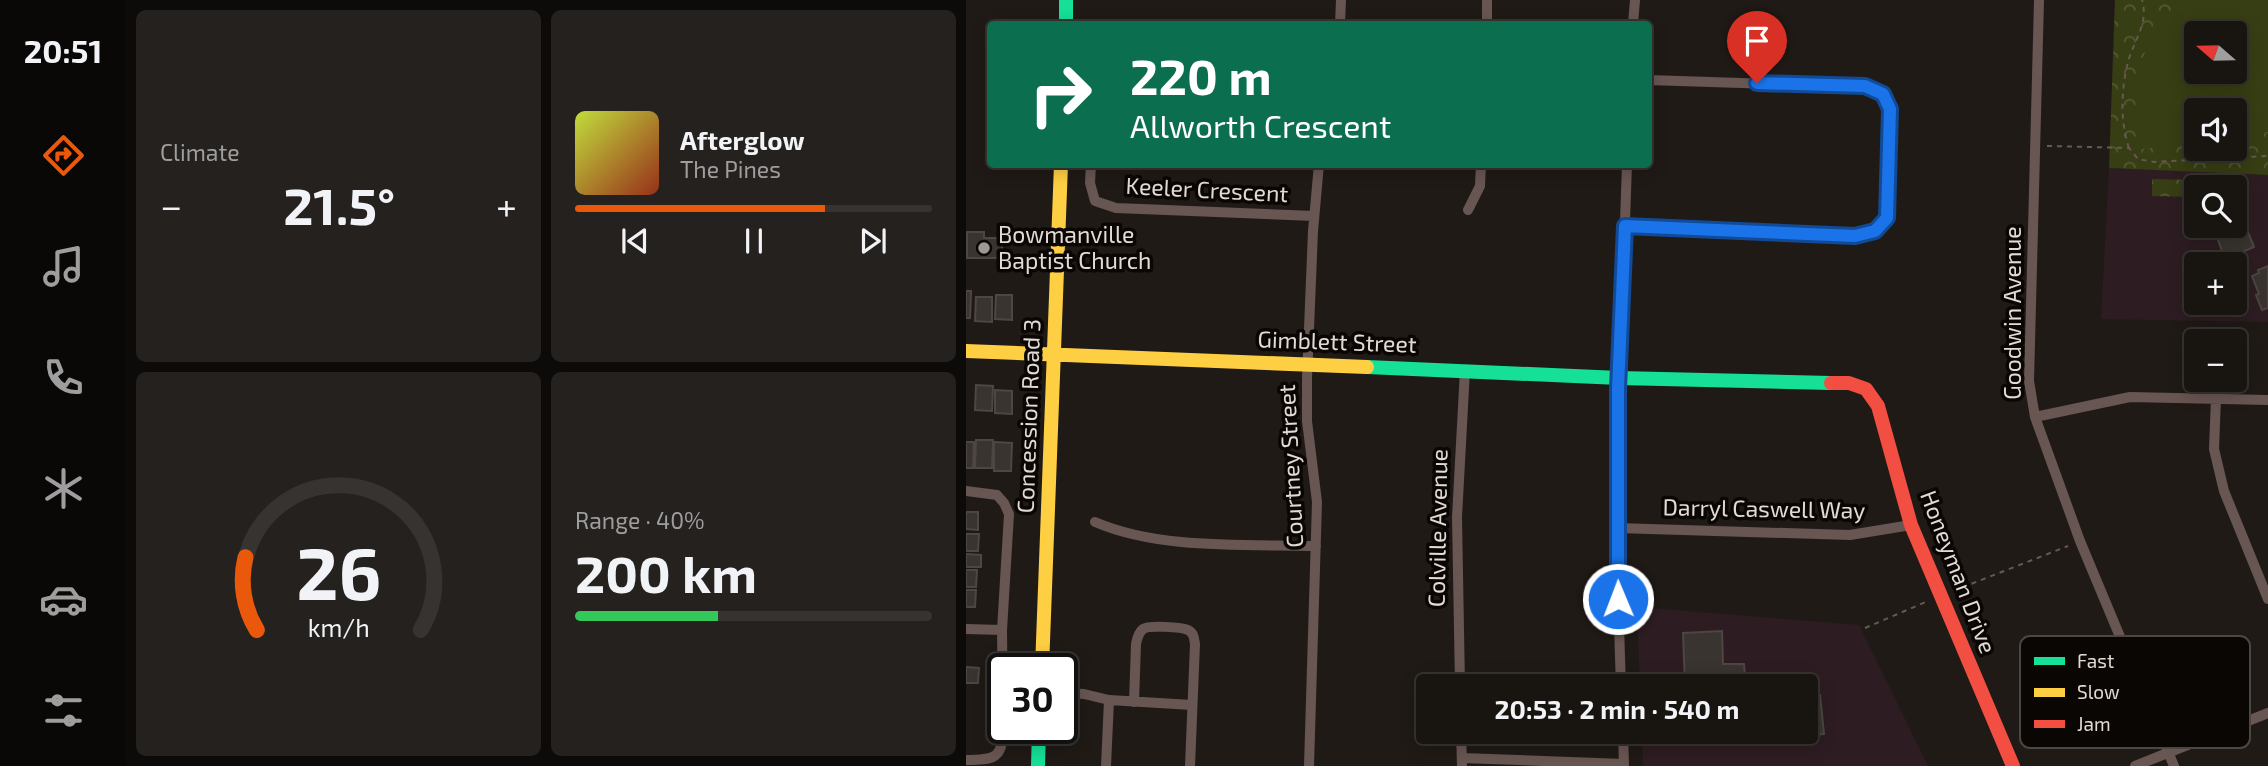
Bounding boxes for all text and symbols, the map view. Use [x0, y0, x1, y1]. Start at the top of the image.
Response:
pin [1727, 11, 1787, 83]
north arrow [2184, 21, 2247, 84]
map controls [2184, 21, 2247, 392]
icon: arrive [1738, 22, 1776, 60]
text: 20:51 [24, 31, 102, 69]
text: 220 m [1130, 46, 1272, 105]
icon: right [1015, 49, 1106, 140]
button: sound [2184, 98, 2247, 161]
text: Allworth Crescent [1130, 106, 1391, 144]
text: Afterglow [680, 124, 805, 155]
icon: directions [39, 131, 88, 180]
text: Climate [160, 138, 240, 166]
text: The Pines [680, 155, 781, 183]
street label: Keeler Crescent [1125, 171, 1289, 207]
text: 21.5° [283, 173, 395, 235]
button: search [2184, 175, 2247, 238]
text: − [160, 182, 182, 228]
text: + [496, 182, 517, 228]
place label: Bowmanville Baptist Church [998, 220, 1151, 274]
icon: previous [616, 222, 654, 260]
icon: pause [735, 222, 773, 260]
icon: next [854, 222, 892, 260]
street label: Goodwin Avenue [1998, 226, 2026, 400]
marker: Bowmanville Baptist Church [976, 240, 992, 256]
icon: music [39, 242, 88, 291]
button: + [2184, 252, 2247, 315]
street label: Concession Road 3 [1011, 318, 1045, 514]
street label: Gimblett Street [1257, 324, 1417, 358]
button: − [2184, 329, 2247, 392]
icon: phone [39, 353, 88, 402]
street label: Courtney Street [1272, 383, 1308, 548]
street label: Colville Avenue [1422, 449, 1452, 607]
icon: climate [39, 464, 88, 513]
street label: Honeyman Drive [1915, 486, 2003, 657]
street label: Darryl Caswell Way [1662, 492, 1866, 524]
text: Range · 40% [575, 506, 705, 534]
text: 26 [296, 527, 381, 615]
text: 200 km [575, 541, 757, 603]
position arrow [1581, 562, 1655, 636]
icon: car [39, 575, 88, 624]
text: km/h [307, 612, 370, 642]
legend [2020, 636, 2250, 748]
text: Fast [2077, 649, 2114, 672]
speed limit sign: 30 [987, 653, 1078, 744]
text: Slow [2077, 680, 2120, 703]
icon: filters [39, 686, 88, 735]
text: 20:53 · 2 min · 540 m [1494, 693, 1740, 724]
text: Jam [2077, 712, 2111, 735]

